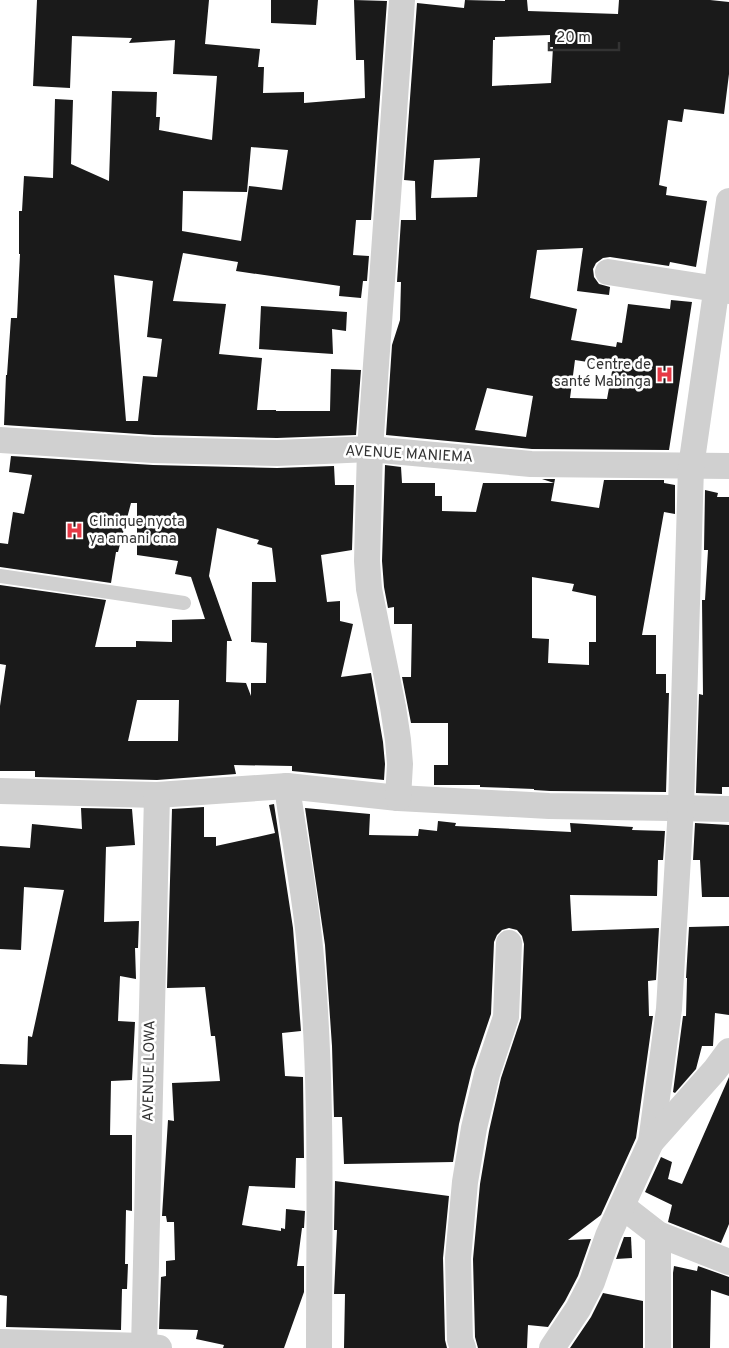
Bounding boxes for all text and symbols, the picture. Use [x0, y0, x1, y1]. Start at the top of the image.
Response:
scale bar [549, 20, 619, 52]
text: 20 m [556, 29, 591, 48]
place label: Centre de santé Mabinga [554, 356, 651, 392]
hospital icon: Centre de santé Mabinga [655, 364, 675, 384]
street label: AVENUE MANIEMA [345, 442, 473, 468]
place label: Clinique nyota ya amani cna [89, 513, 185, 549]
hospital icon: Clinique nyota ya amani cna [65, 521, 85, 541]
street label: AVENUE LOWA [140, 1020, 160, 1122]

